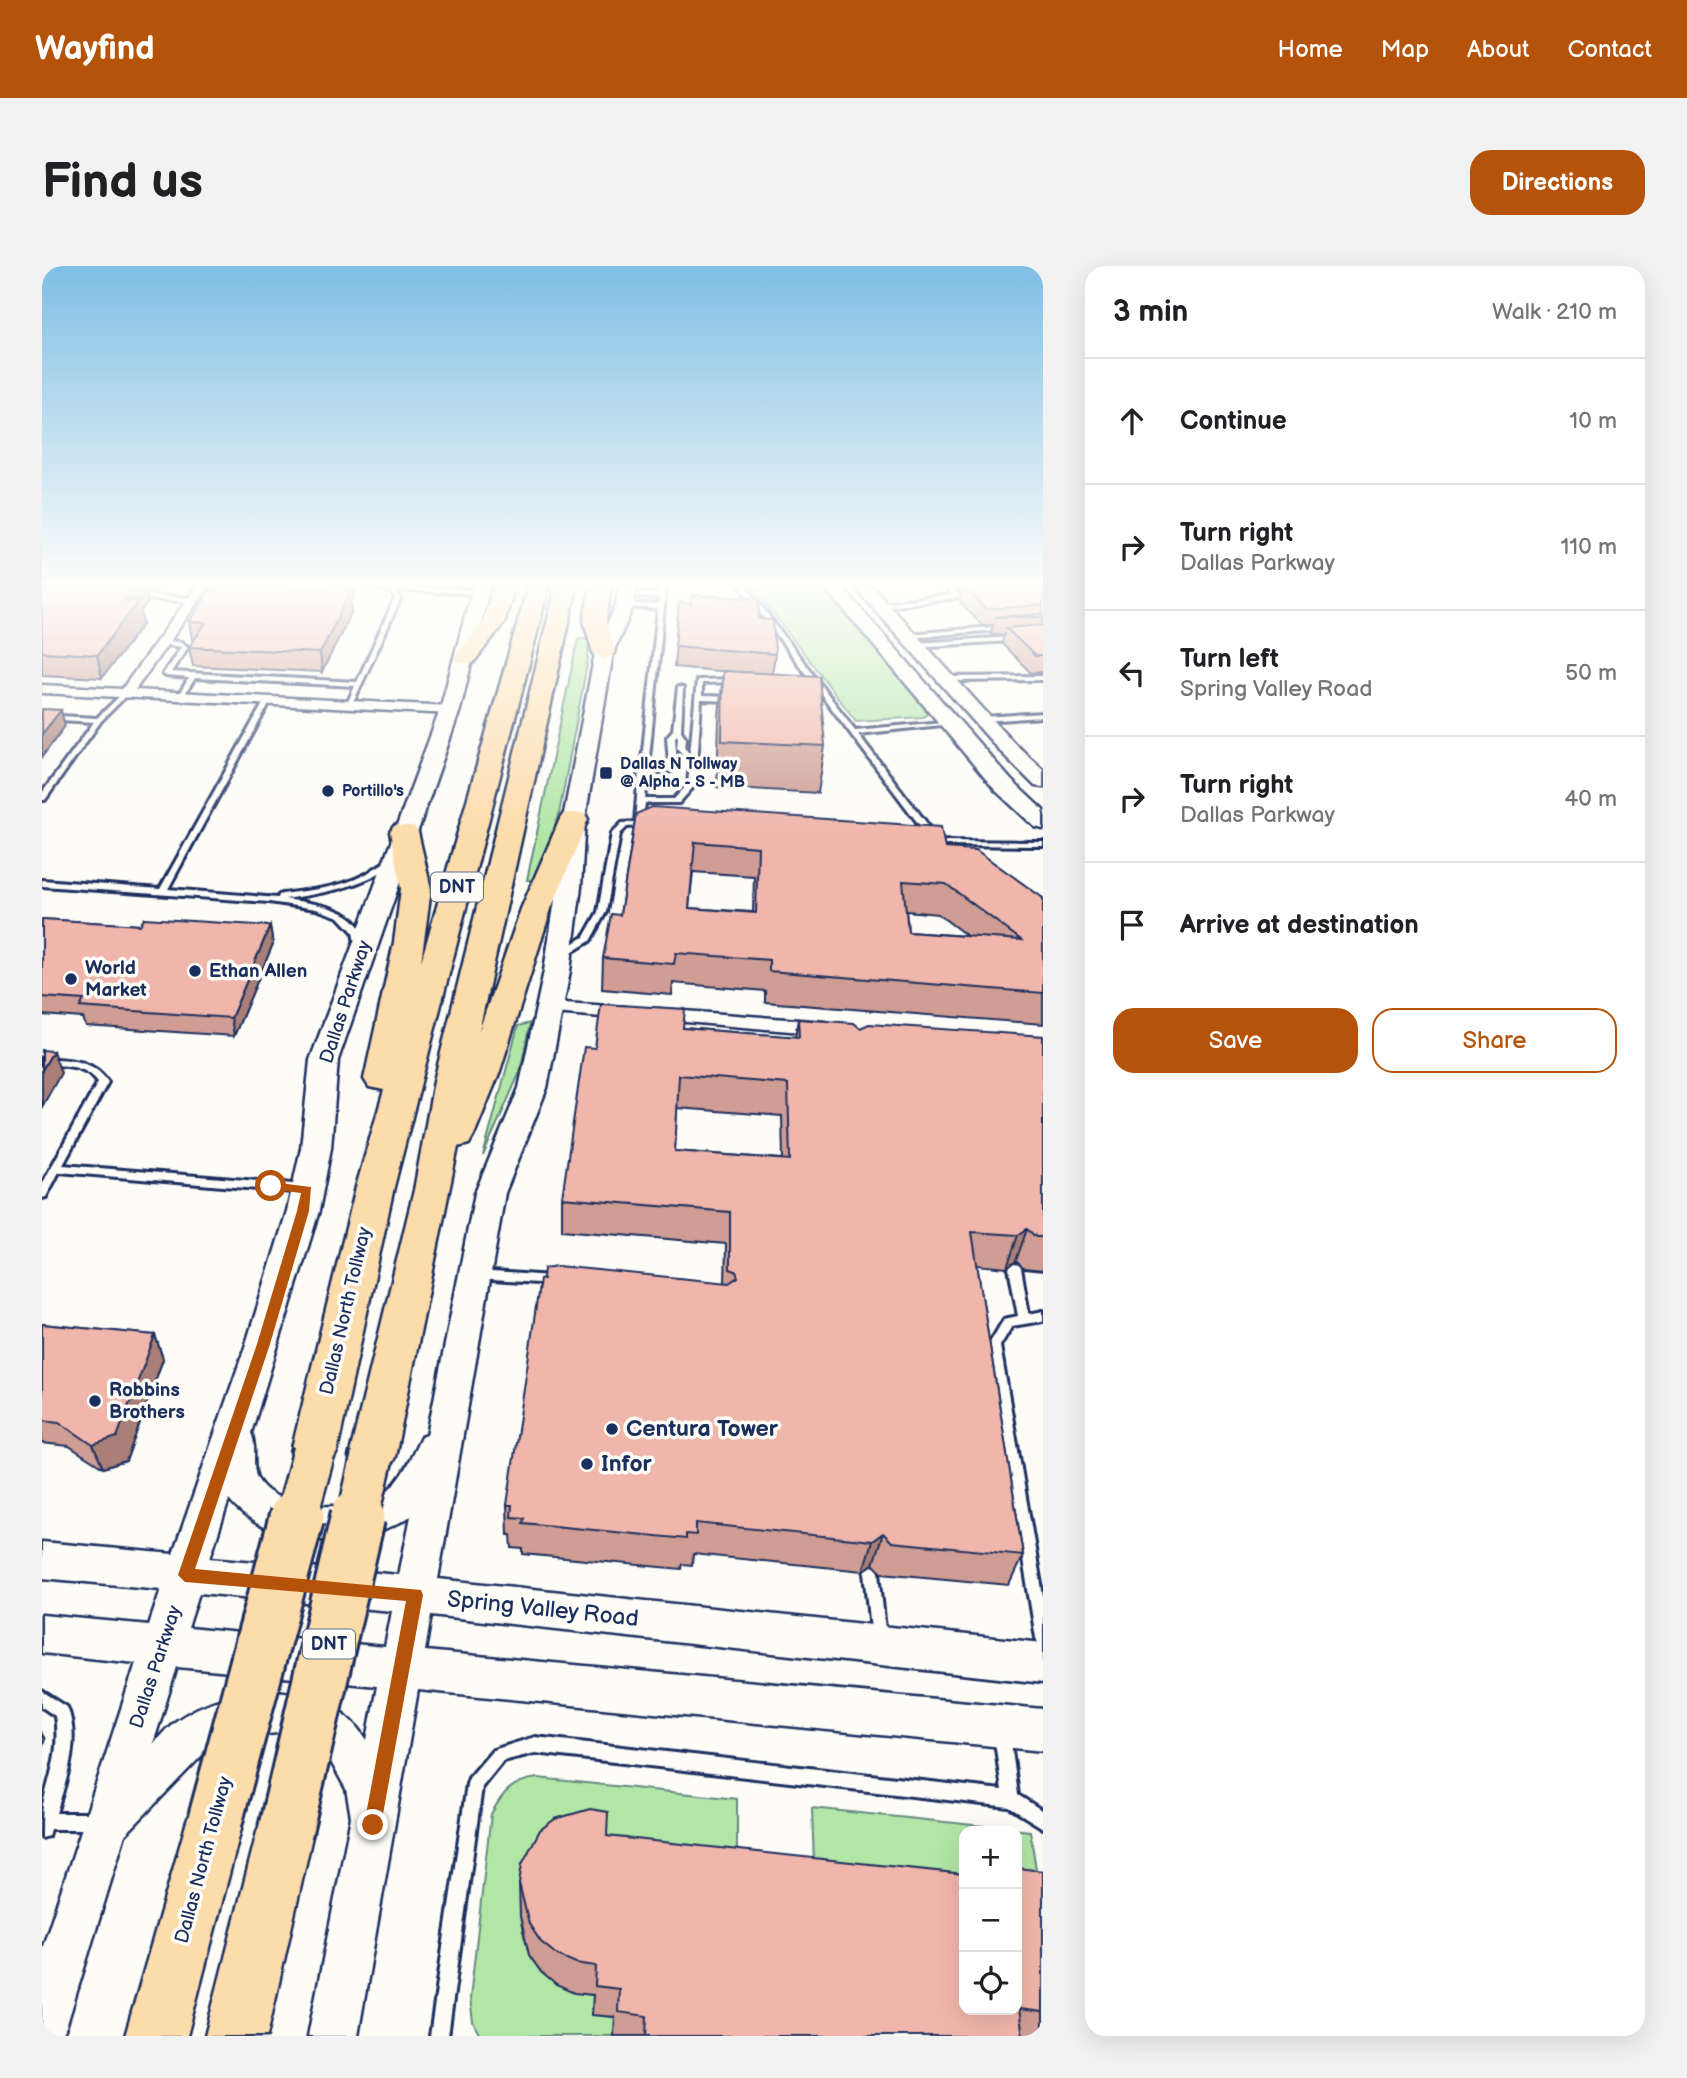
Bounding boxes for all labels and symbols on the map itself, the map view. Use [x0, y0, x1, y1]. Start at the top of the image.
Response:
place label: Dallas N Tollway @ Alpha - S - MB [620, 755, 745, 792]
marker: Dallas N Tollway @ Alpha - S - MB [598, 765, 614, 781]
place label: Portillo's [342, 782, 404, 801]
marker: Portillo's [320, 783, 336, 799]
road number: DNT [431, 872, 483, 902]
street label: Dallas Parkway [315, 937, 377, 1066]
place label: World Market [85, 957, 147, 1002]
place label: Ethan Allen [209, 960, 307, 983]
marker: Ethan Allen [187, 963, 203, 979]
marker: World Market [63, 971, 79, 987]
route start [255, 1170, 286, 1201]
street label: Dallas North Tollway [315, 1224, 377, 1397]
place label: Robbins Brothers [109, 1379, 185, 1424]
marker: Robbins Brothers [87, 1393, 103, 1409]
place label: Centura Tower [626, 1415, 779, 1443]
marker: Centura Tower [604, 1421, 620, 1437]
place label: Infor [601, 1450, 653, 1478]
marker: Infor [579, 1456, 595, 1472]
street label: Spring Valley Road [446, 1585, 640, 1633]
street label: Dallas Parkway [125, 1602, 187, 1731]
road number: DNT [303, 1630, 355, 1658]
street label: Dallas North Tollway [171, 1774, 237, 1946]
route end [357, 1809, 388, 1840]

